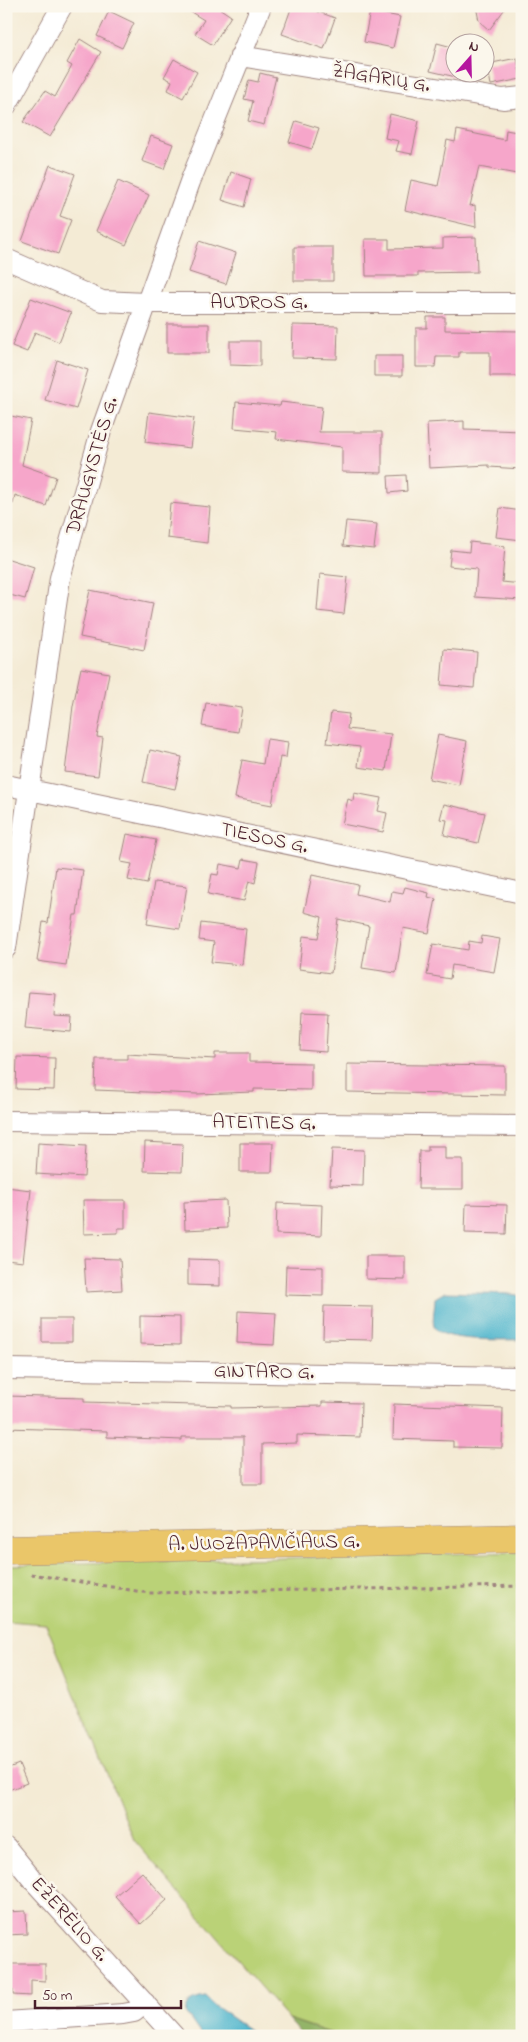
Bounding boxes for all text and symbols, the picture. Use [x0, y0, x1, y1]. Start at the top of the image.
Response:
north arrow [446, 32, 496, 82]
text: N [466, 36, 482, 59]
street label: ŽAGARIŲ G. [330, 57, 432, 101]
street label: AUDROS G. [210, 289, 308, 318]
street label: DRAUGYSTĖS G. [59, 394, 127, 539]
street label: TIESOS G. [218, 816, 310, 862]
street label: ATEITIES G. [212, 1109, 316, 1139]
street label: GINTARO G. [213, 1358, 315, 1388]
street label: A. JUOZAPAVIČIAUS G. [168, 1528, 360, 1560]
street label: EŽERĖLIO G. [23, 1871, 115, 1969]
scale bar [35, 1977, 181, 2009]
text: 50 m [42, 1985, 73, 2007]

